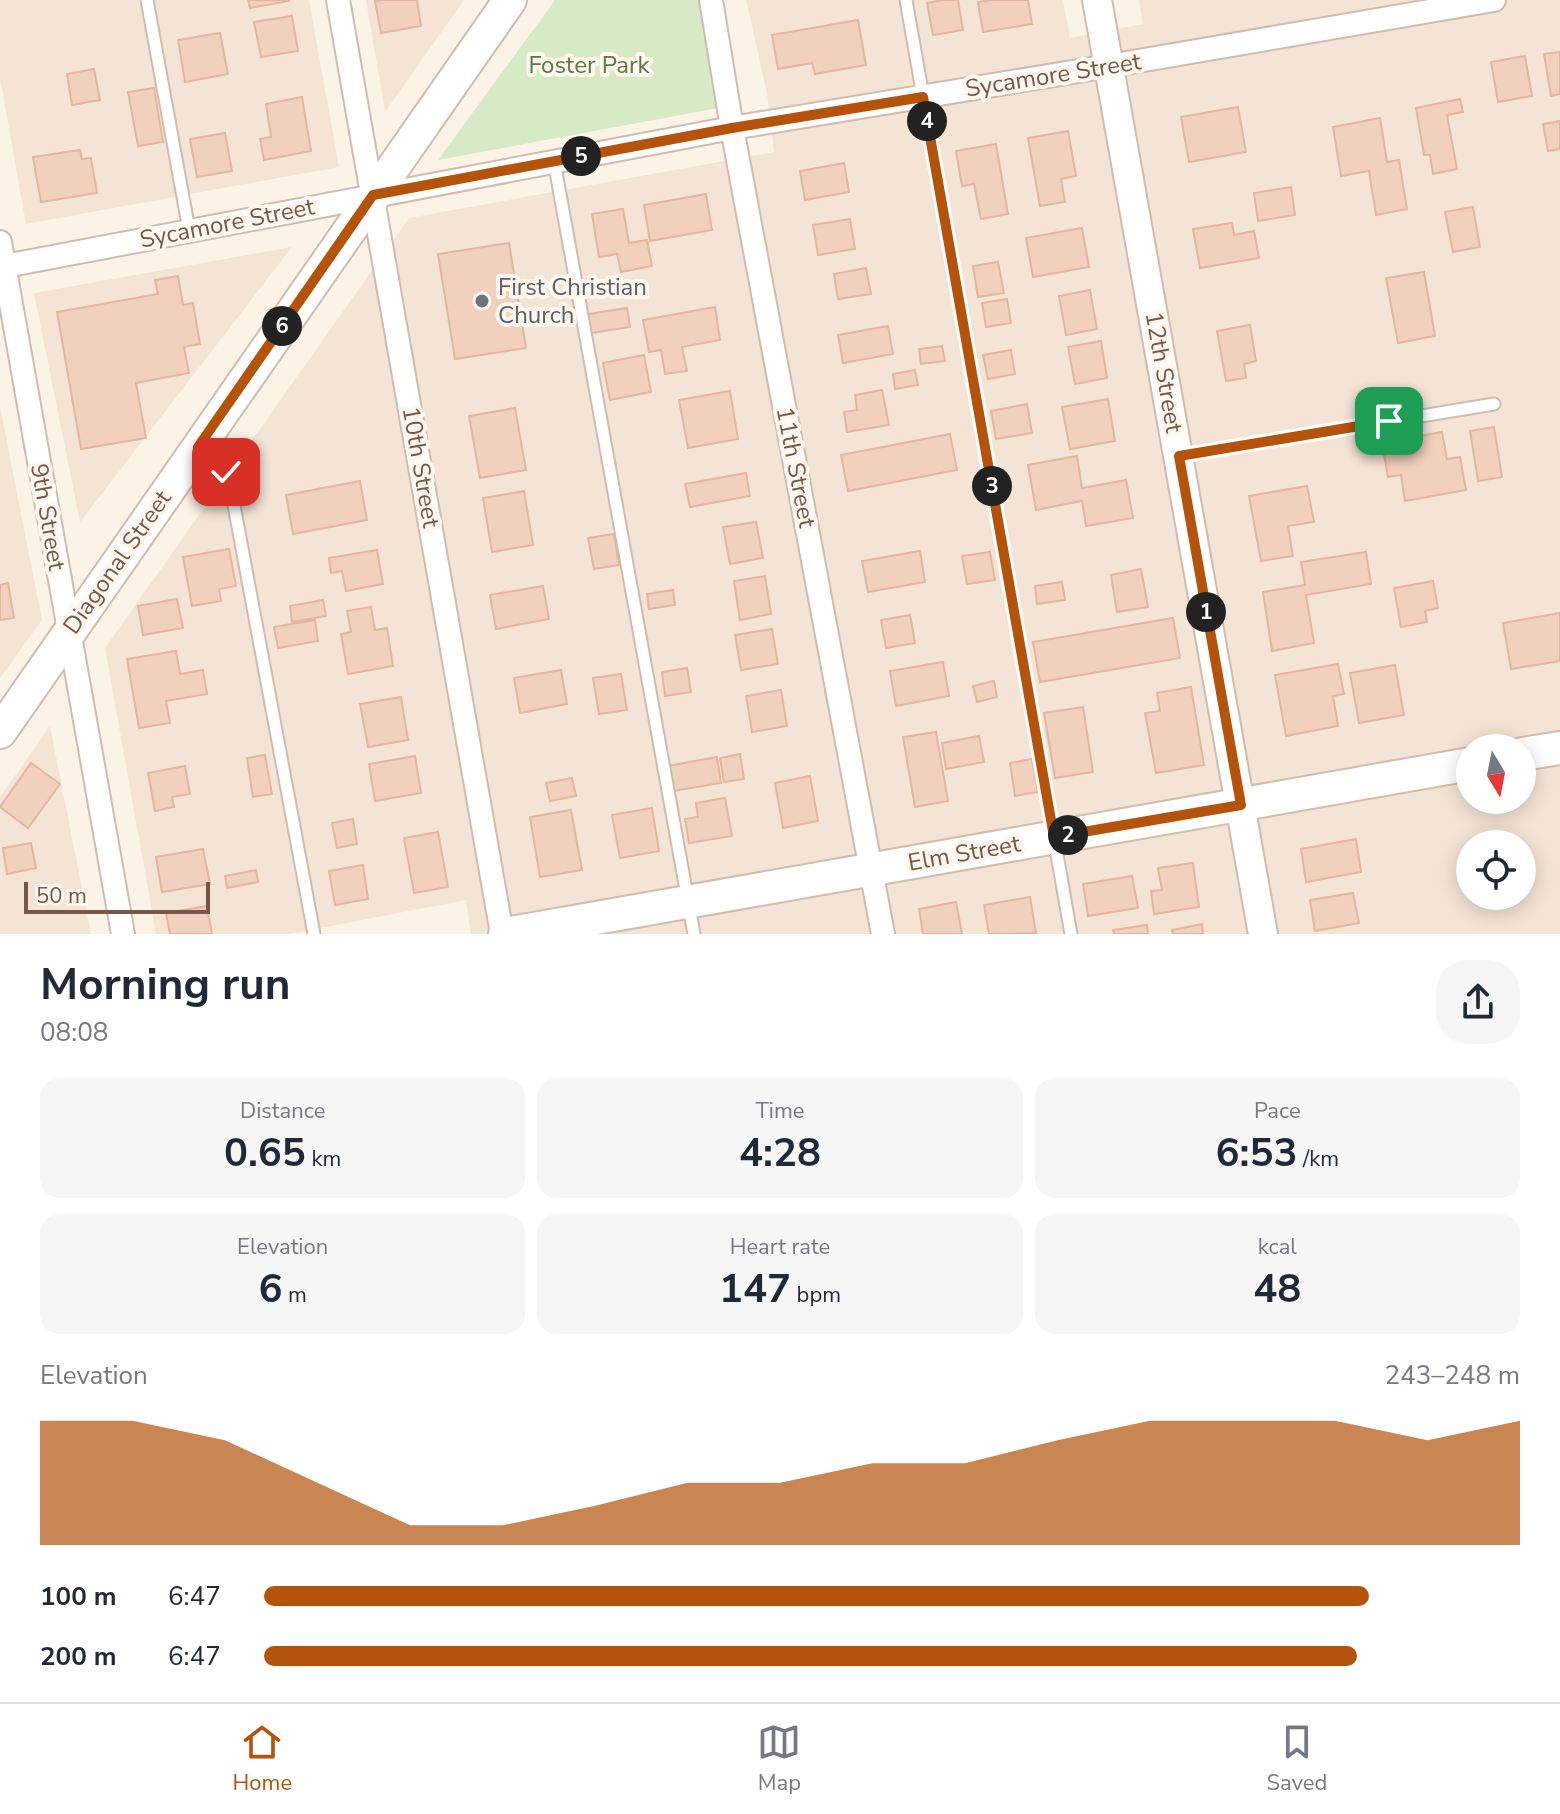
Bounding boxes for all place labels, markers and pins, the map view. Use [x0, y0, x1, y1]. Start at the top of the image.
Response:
pin: 4 [907, 101, 947, 141]
pin: 5 [561, 136, 601, 176]
place label: First Christian Church [498, 271, 647, 331]
marker: First Christian Church [473, 292, 491, 310]
pin: 6 [262, 306, 302, 346]
pin [1355, 387, 1423, 455]
pin [192, 438, 260, 506]
pin: 3 [972, 466, 1012, 506]
pin: 1 [1186, 592, 1226, 632]
pin: 2 [1048, 815, 1088, 855]

